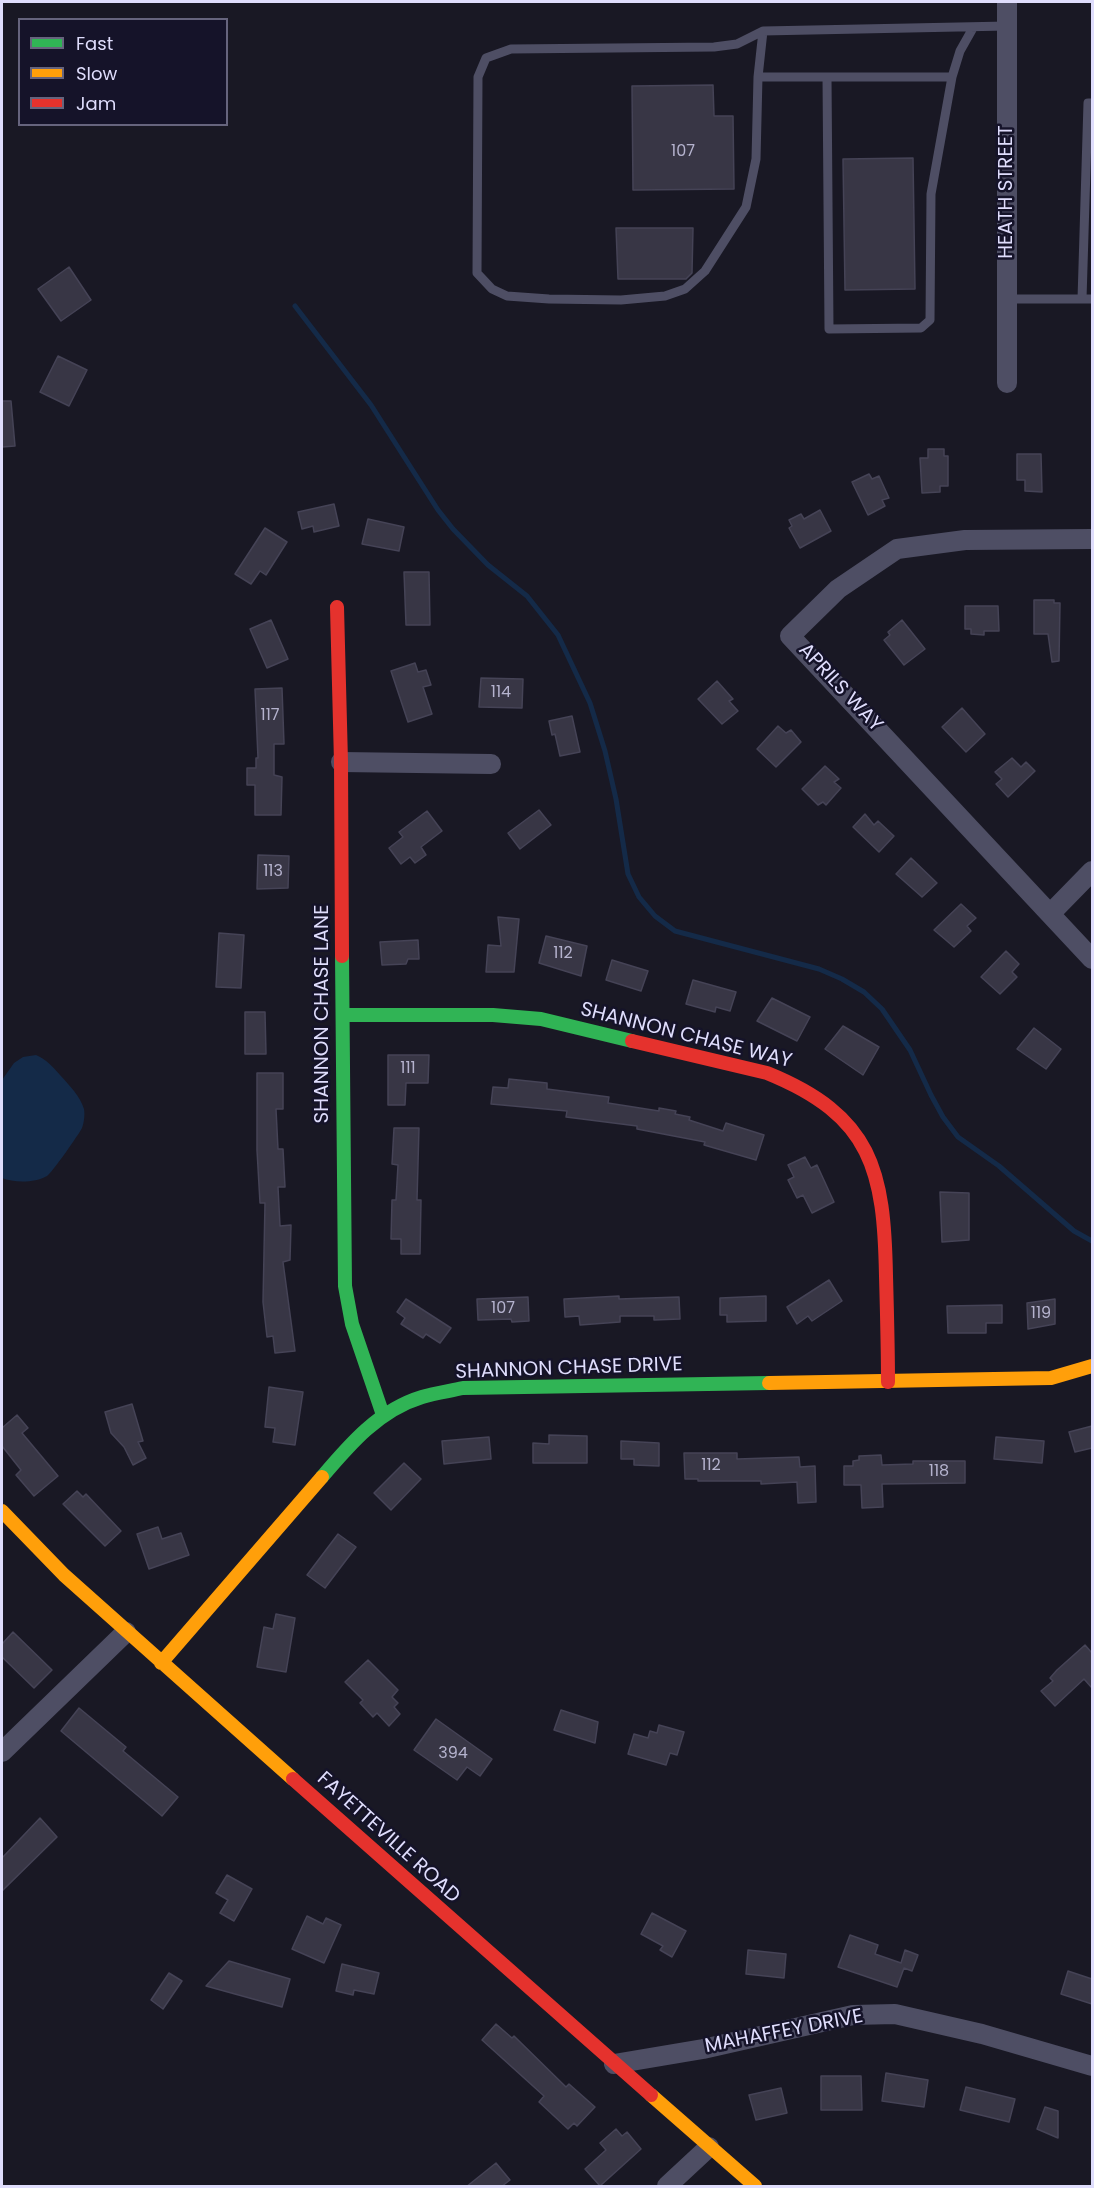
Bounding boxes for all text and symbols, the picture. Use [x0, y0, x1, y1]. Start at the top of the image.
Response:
legend [18, 18, 228, 126]
text: Fast [76, 31, 113, 56]
text: Slow [76, 61, 117, 86]
text: Jam [76, 91, 116, 116]
street label: HEATH STREET [995, 125, 1019, 259]
house number: 107 [671, 142, 695, 162]
street label: APRILS WAY [793, 639, 887, 737]
house number: 114 [491, 683, 511, 703]
house number: 117 [261, 706, 279, 726]
house number: 113 [263, 862, 283, 882]
street label: SHANNON CHASE LANE [311, 905, 335, 1123]
house number: 112 [553, 944, 573, 964]
street label: SHANNON CHASE WAY [578, 998, 794, 1074]
house number: 111 [400, 1059, 416, 1079]
house number: 107 [491, 1299, 515, 1319]
house number: 119 [1031, 1304, 1051, 1324]
street label: SHANNON CHASE DRIVE [455, 1353, 683, 1385]
house number: 112 [701, 1456, 721, 1476]
house number: 118 [929, 1462, 949, 1482]
house number: 394 [438, 1744, 468, 1764]
street label: FAYETTEVILLE ROAD [312, 1767, 464, 1909]
street label: MAHAFFEY DRIVE [703, 2005, 865, 2059]

